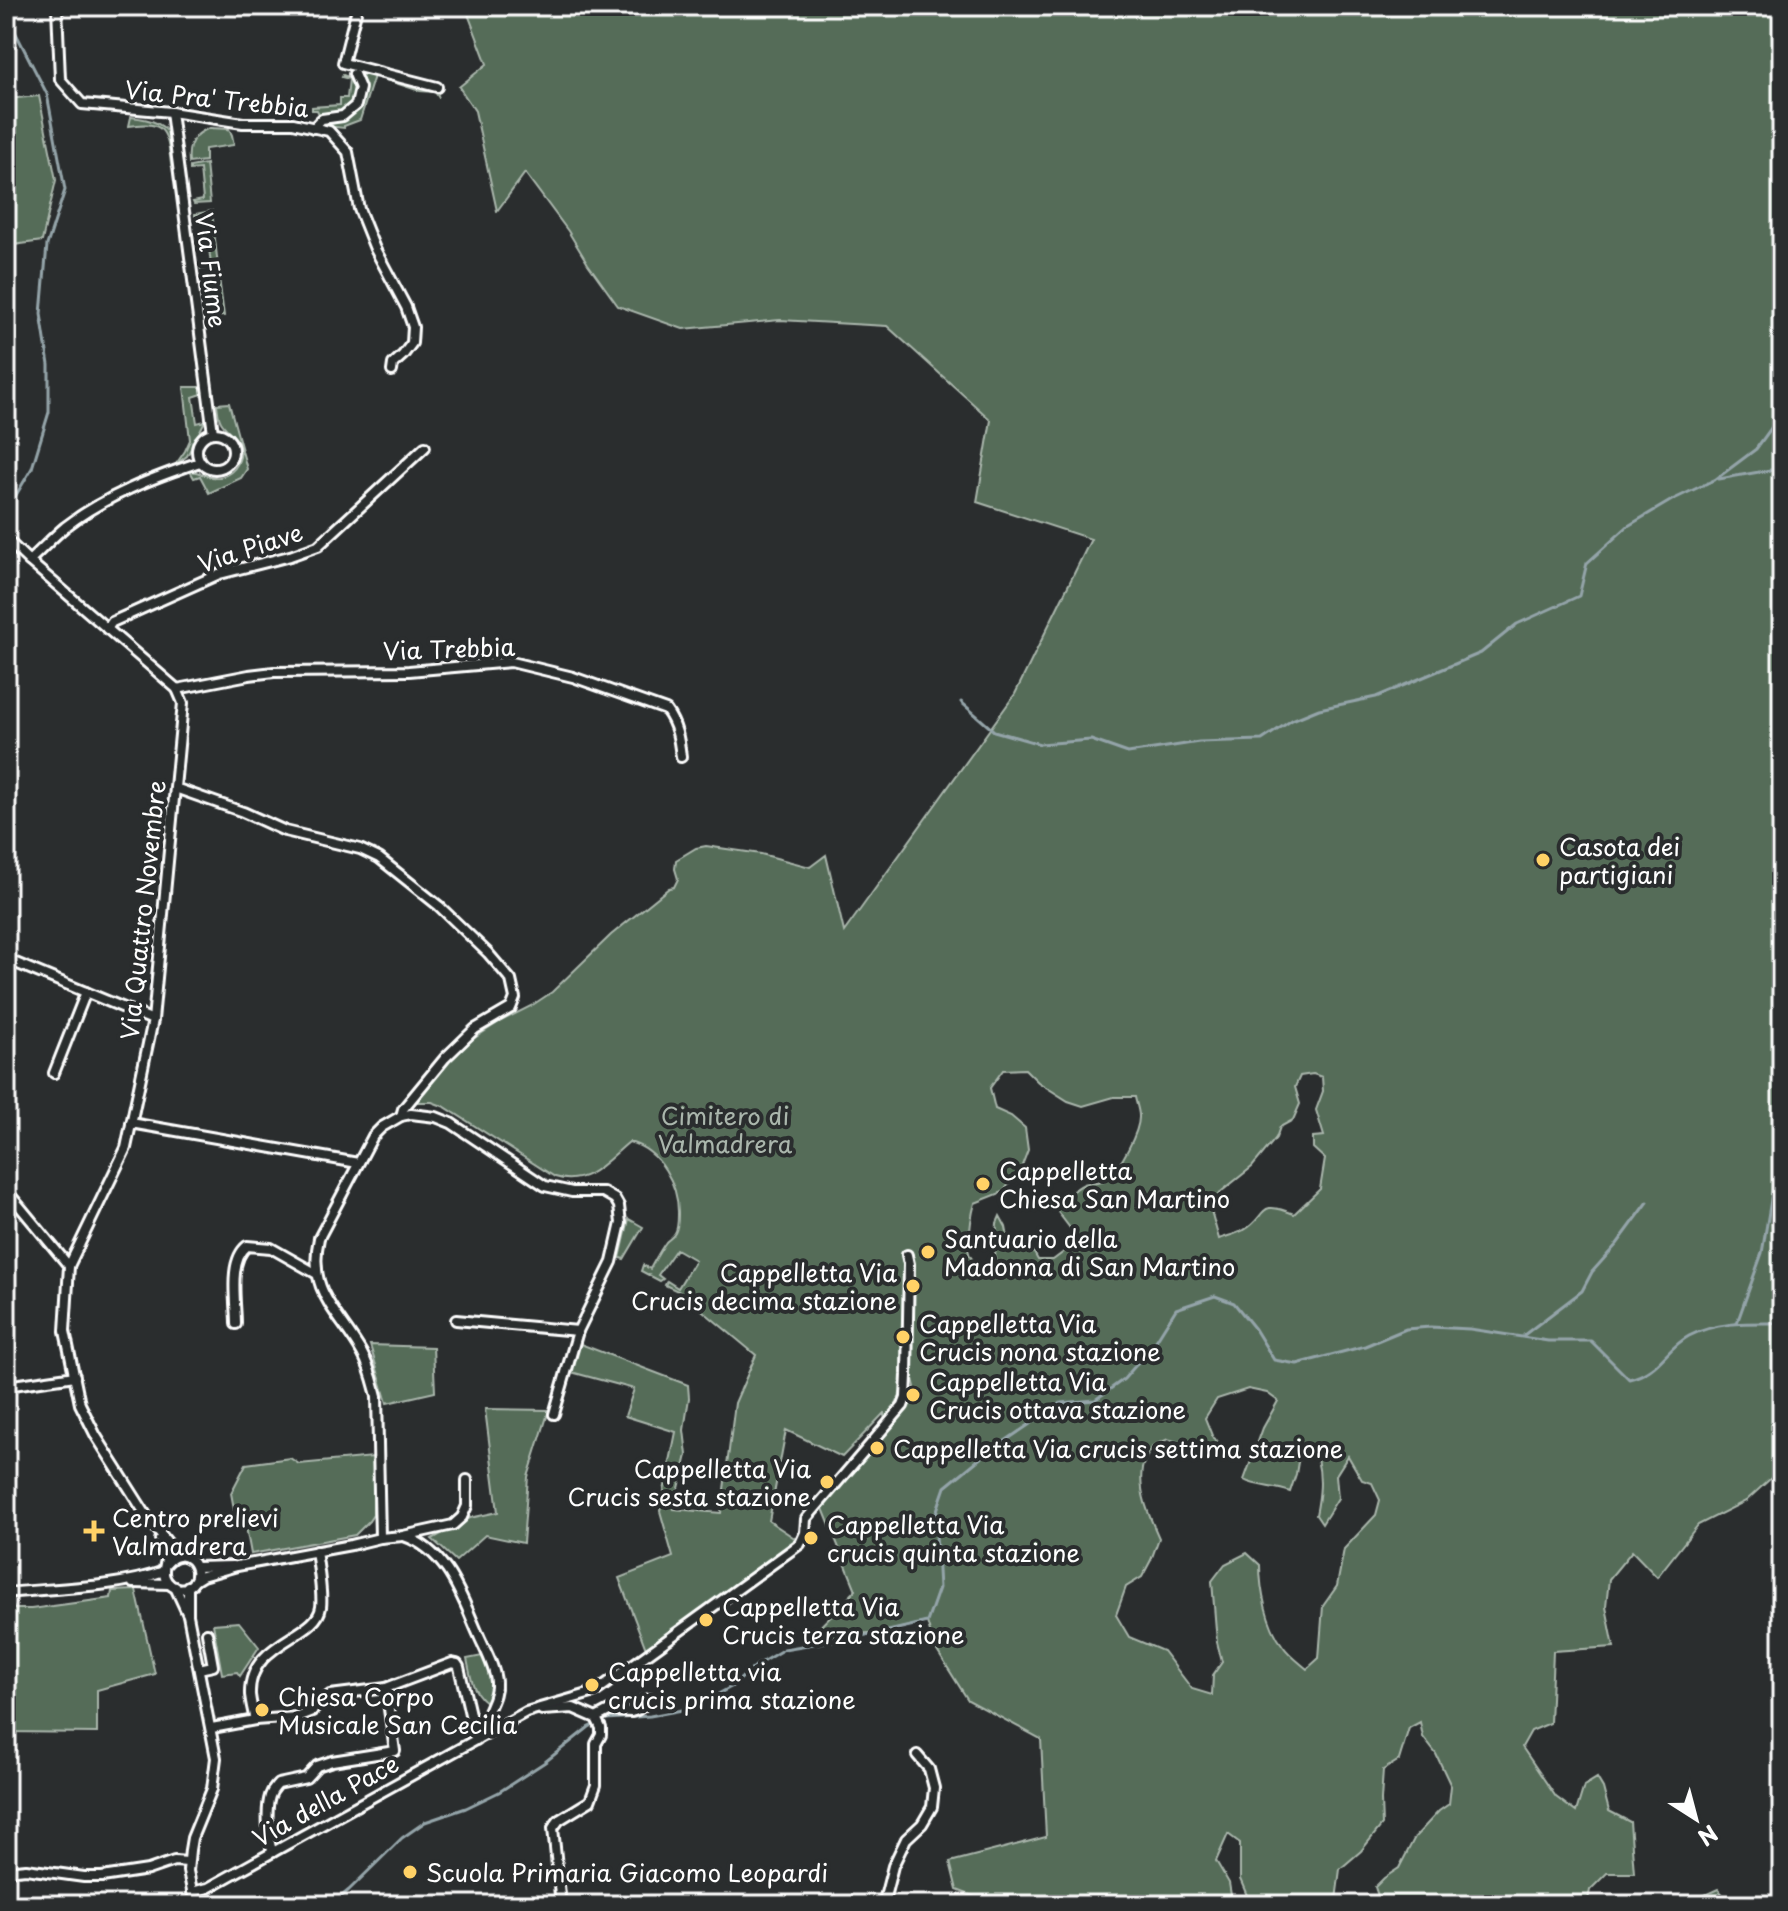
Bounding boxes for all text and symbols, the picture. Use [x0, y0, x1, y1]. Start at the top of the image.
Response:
street label: Via Pra' Trebbia [123, 70, 311, 126]
street label: Via Fiume [187, 210, 237, 330]
street label: Via Piave [193, 513, 307, 581]
street label: Via Trebbia [382, 628, 516, 668]
street label: Via Quattro Novembre [110, 778, 174, 1042]
place label: Casota dei partigiani [1559, 828, 1680, 892]
marker: Casota dei partigiani [1534, 851, 1552, 869]
park label: Cimitero di Valmadrera [658, 1097, 793, 1161]
place label: Cappelletta Chiesa San Martino [999, 1152, 1230, 1216]
marker: Cappelletta Chiesa San Martino [974, 1175, 992, 1193]
place label: Santuario della Madonna di San Martino [944, 1220, 1235, 1284]
marker: Santuario della Madonna di San Martino [919, 1243, 937, 1261]
place label: Cappelletta Via Crucis decima stazione [631, 1254, 897, 1318]
marker: Cappelletta Via Crucis decima stazione [904, 1277, 922, 1295]
place label: Cappelletta Via Crucis nona stazione [919, 1305, 1161, 1369]
marker: Cappelletta Via Crucis nona stazione [894, 1328, 912, 1346]
place label: Cappelletta Via Crucis ottava stazione [929, 1363, 1186, 1427]
marker: Cappelletta Via Crucis ottava stazione [904, 1386, 922, 1404]
place label: Cappelletta Via crucis settima stazione [893, 1430, 1343, 1466]
marker: Cappelletta Via crucis settima stazione [868, 1439, 886, 1457]
place label: Cappelletta Via Crucis sesta stazione [568, 1450, 811, 1514]
marker: Cappelletta Via Crucis sesta stazione [818, 1473, 836, 1491]
place label: Centro prelievi Valmadrera [112, 1499, 279, 1563]
place label: Cappelletta Via crucis quinta stazione [827, 1506, 1080, 1570]
marker: Centro prelievi Valmadrera [83, 1520, 105, 1542]
marker: Cappelletta Via crucis quinta stazione [802, 1529, 820, 1547]
place label: Cappelletta Via Crucis terza stazione [722, 1588, 965, 1652]
marker: Cappelletta Via Crucis terza stazione [697, 1611, 715, 1629]
place label: Cappelletta via crucis prima stazione [608, 1653, 856, 1717]
marker: Cappelletta via crucis prima stazione [583, 1676, 601, 1694]
place label: Chiesa Corpo Musicale San Cecilia [278, 1678, 517, 1742]
marker: Chiesa Corpo Musicale San Cecilia [253, 1701, 271, 1719]
street label: Via della Pace [245, 1745, 405, 1855]
north arrow [1656, 1779, 1736, 1859]
text: N [1692, 1818, 1725, 1855]
place label: Scuola Primaria Giacomo Leopardi [426, 1854, 828, 1890]
marker: Scuola Primaria Giacomo Leopardi [401, 1863, 419, 1881]

